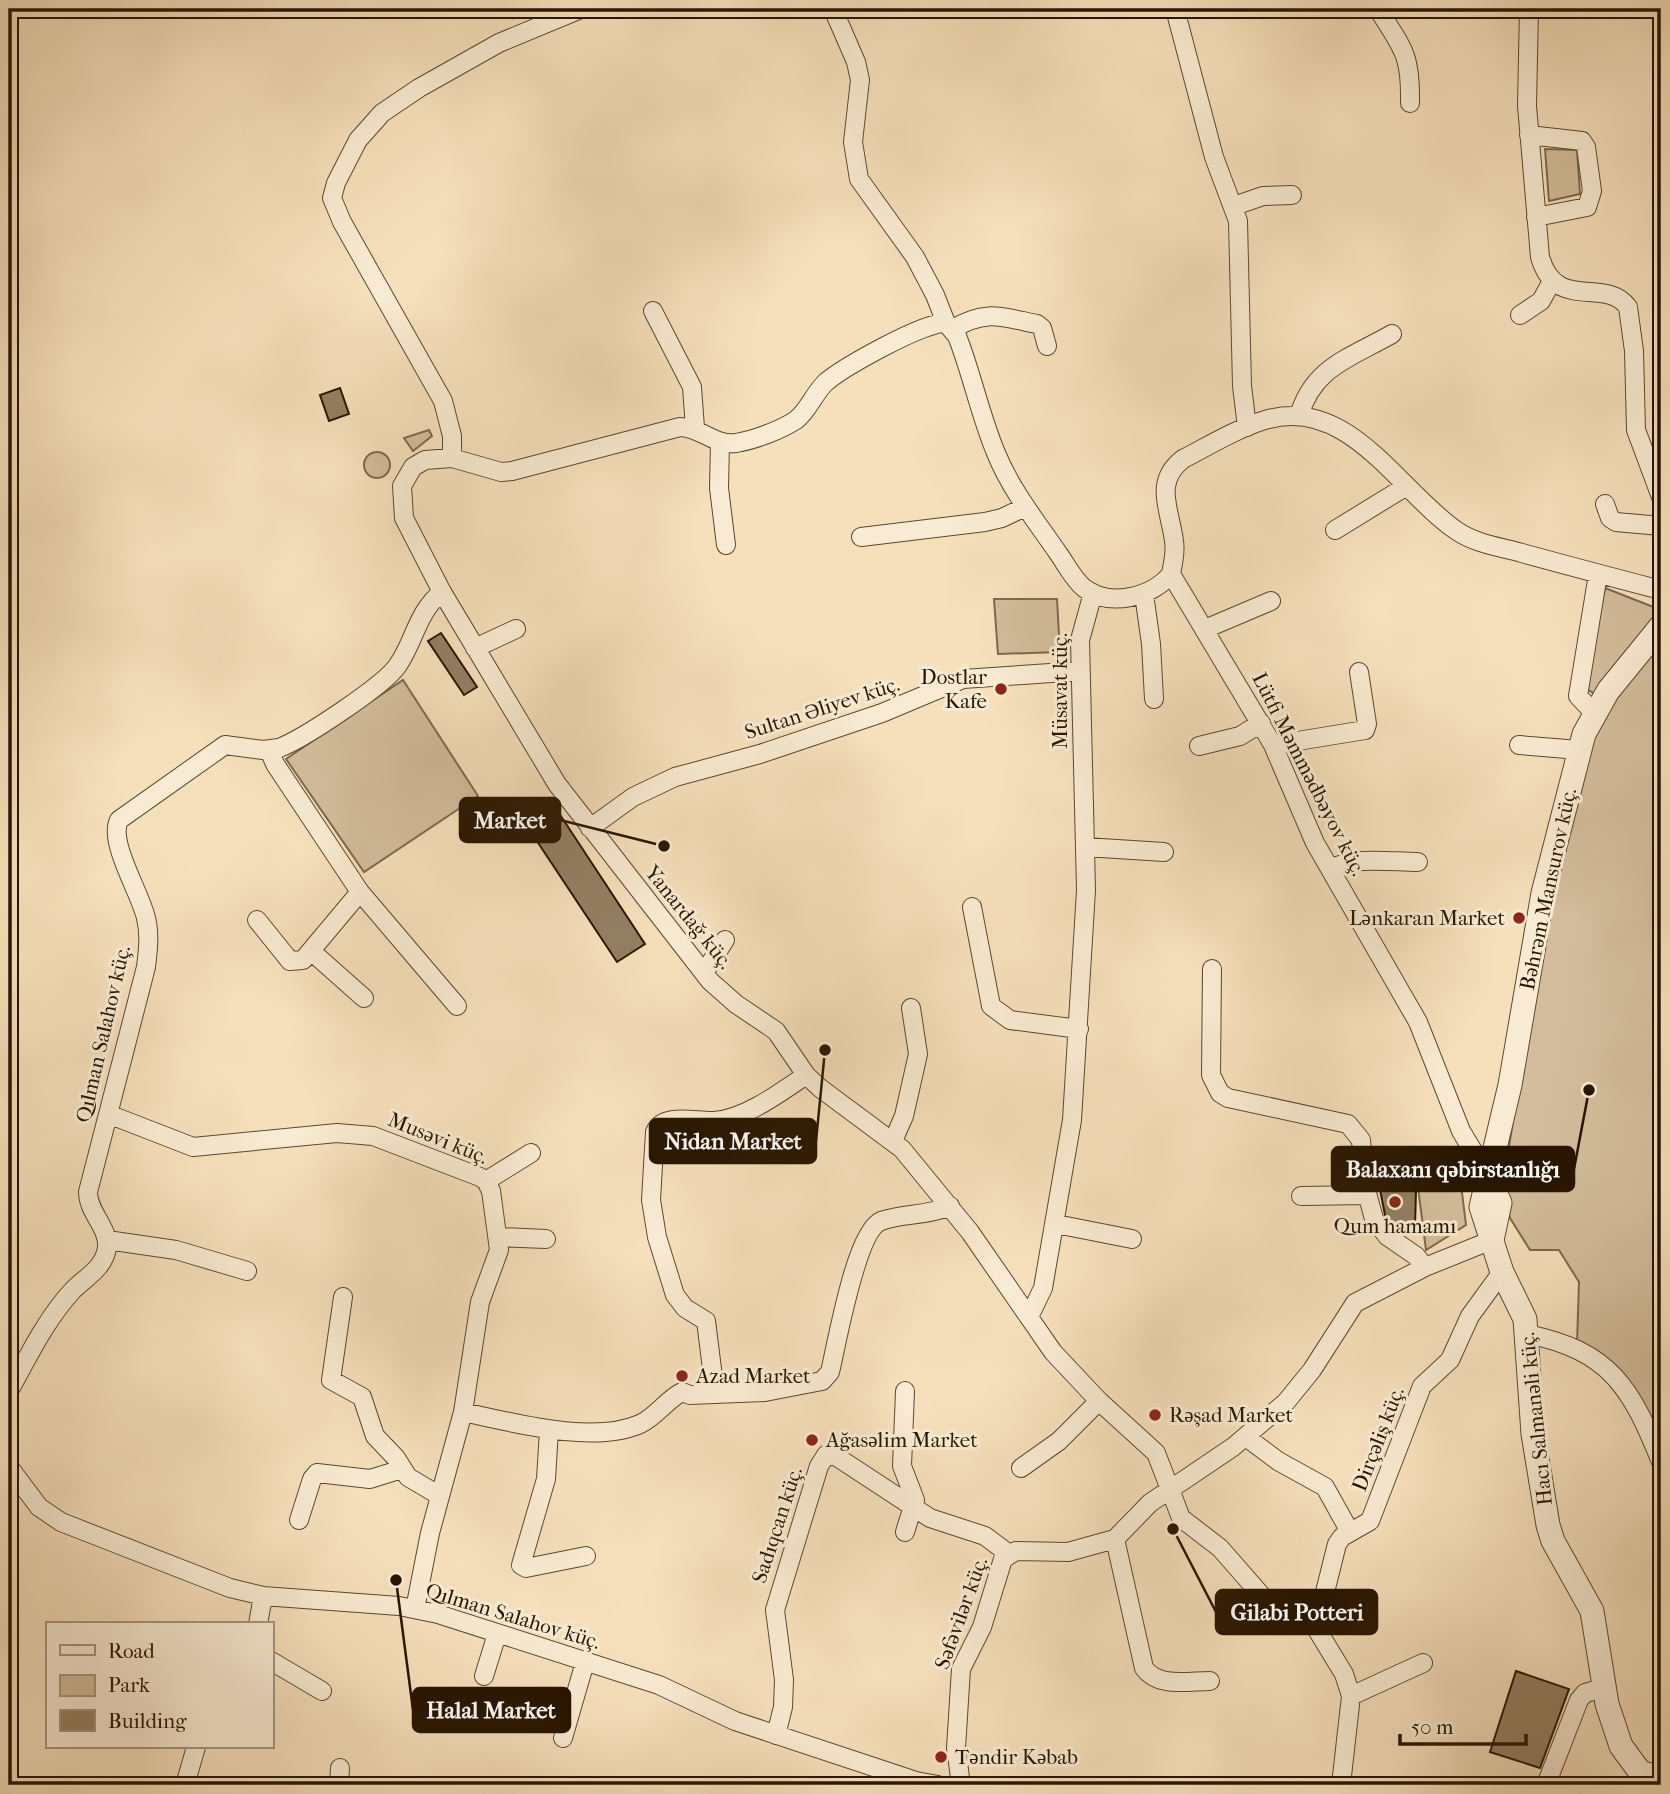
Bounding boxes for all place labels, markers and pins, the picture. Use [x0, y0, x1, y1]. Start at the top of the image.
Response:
place label: Dostlar Kafe [921, 665, 987, 713]
marker: Dostlar Kafe [993, 681, 1009, 697]
callout: Market [460, 798, 560, 842]
place label: Lənkaran Market [1349, 906, 1505, 930]
marker: Lənkaran Market [1511, 910, 1527, 926]
callout: Nidan Market [650, 1119, 816, 1163]
callout: Balaxanı qəbirstanlığı [1332, 1147, 1574, 1191]
marker: Qum hamamı [1387, 1194, 1403, 1210]
place label: Qum hamamı [1334, 1214, 1456, 1238]
place label: Azad Market [695, 1364, 811, 1388]
marker: Azad Market [674, 1368, 690, 1384]
place label: Rəşad Market [1169, 1403, 1293, 1427]
marker: Rəşad Market [1147, 1407, 1163, 1423]
place label: Ağasəlim Market [825, 1428, 978, 1452]
marker: Ağasəlim Market [804, 1432, 820, 1448]
callout: Gilabi Potteri [1216, 1590, 1377, 1634]
callout: Halal Market [413, 1688, 570, 1732]
place label: Təndir Kəbab [955, 1745, 1078, 1769]
marker: Təndir Kəbab [933, 1749, 949, 1765]

